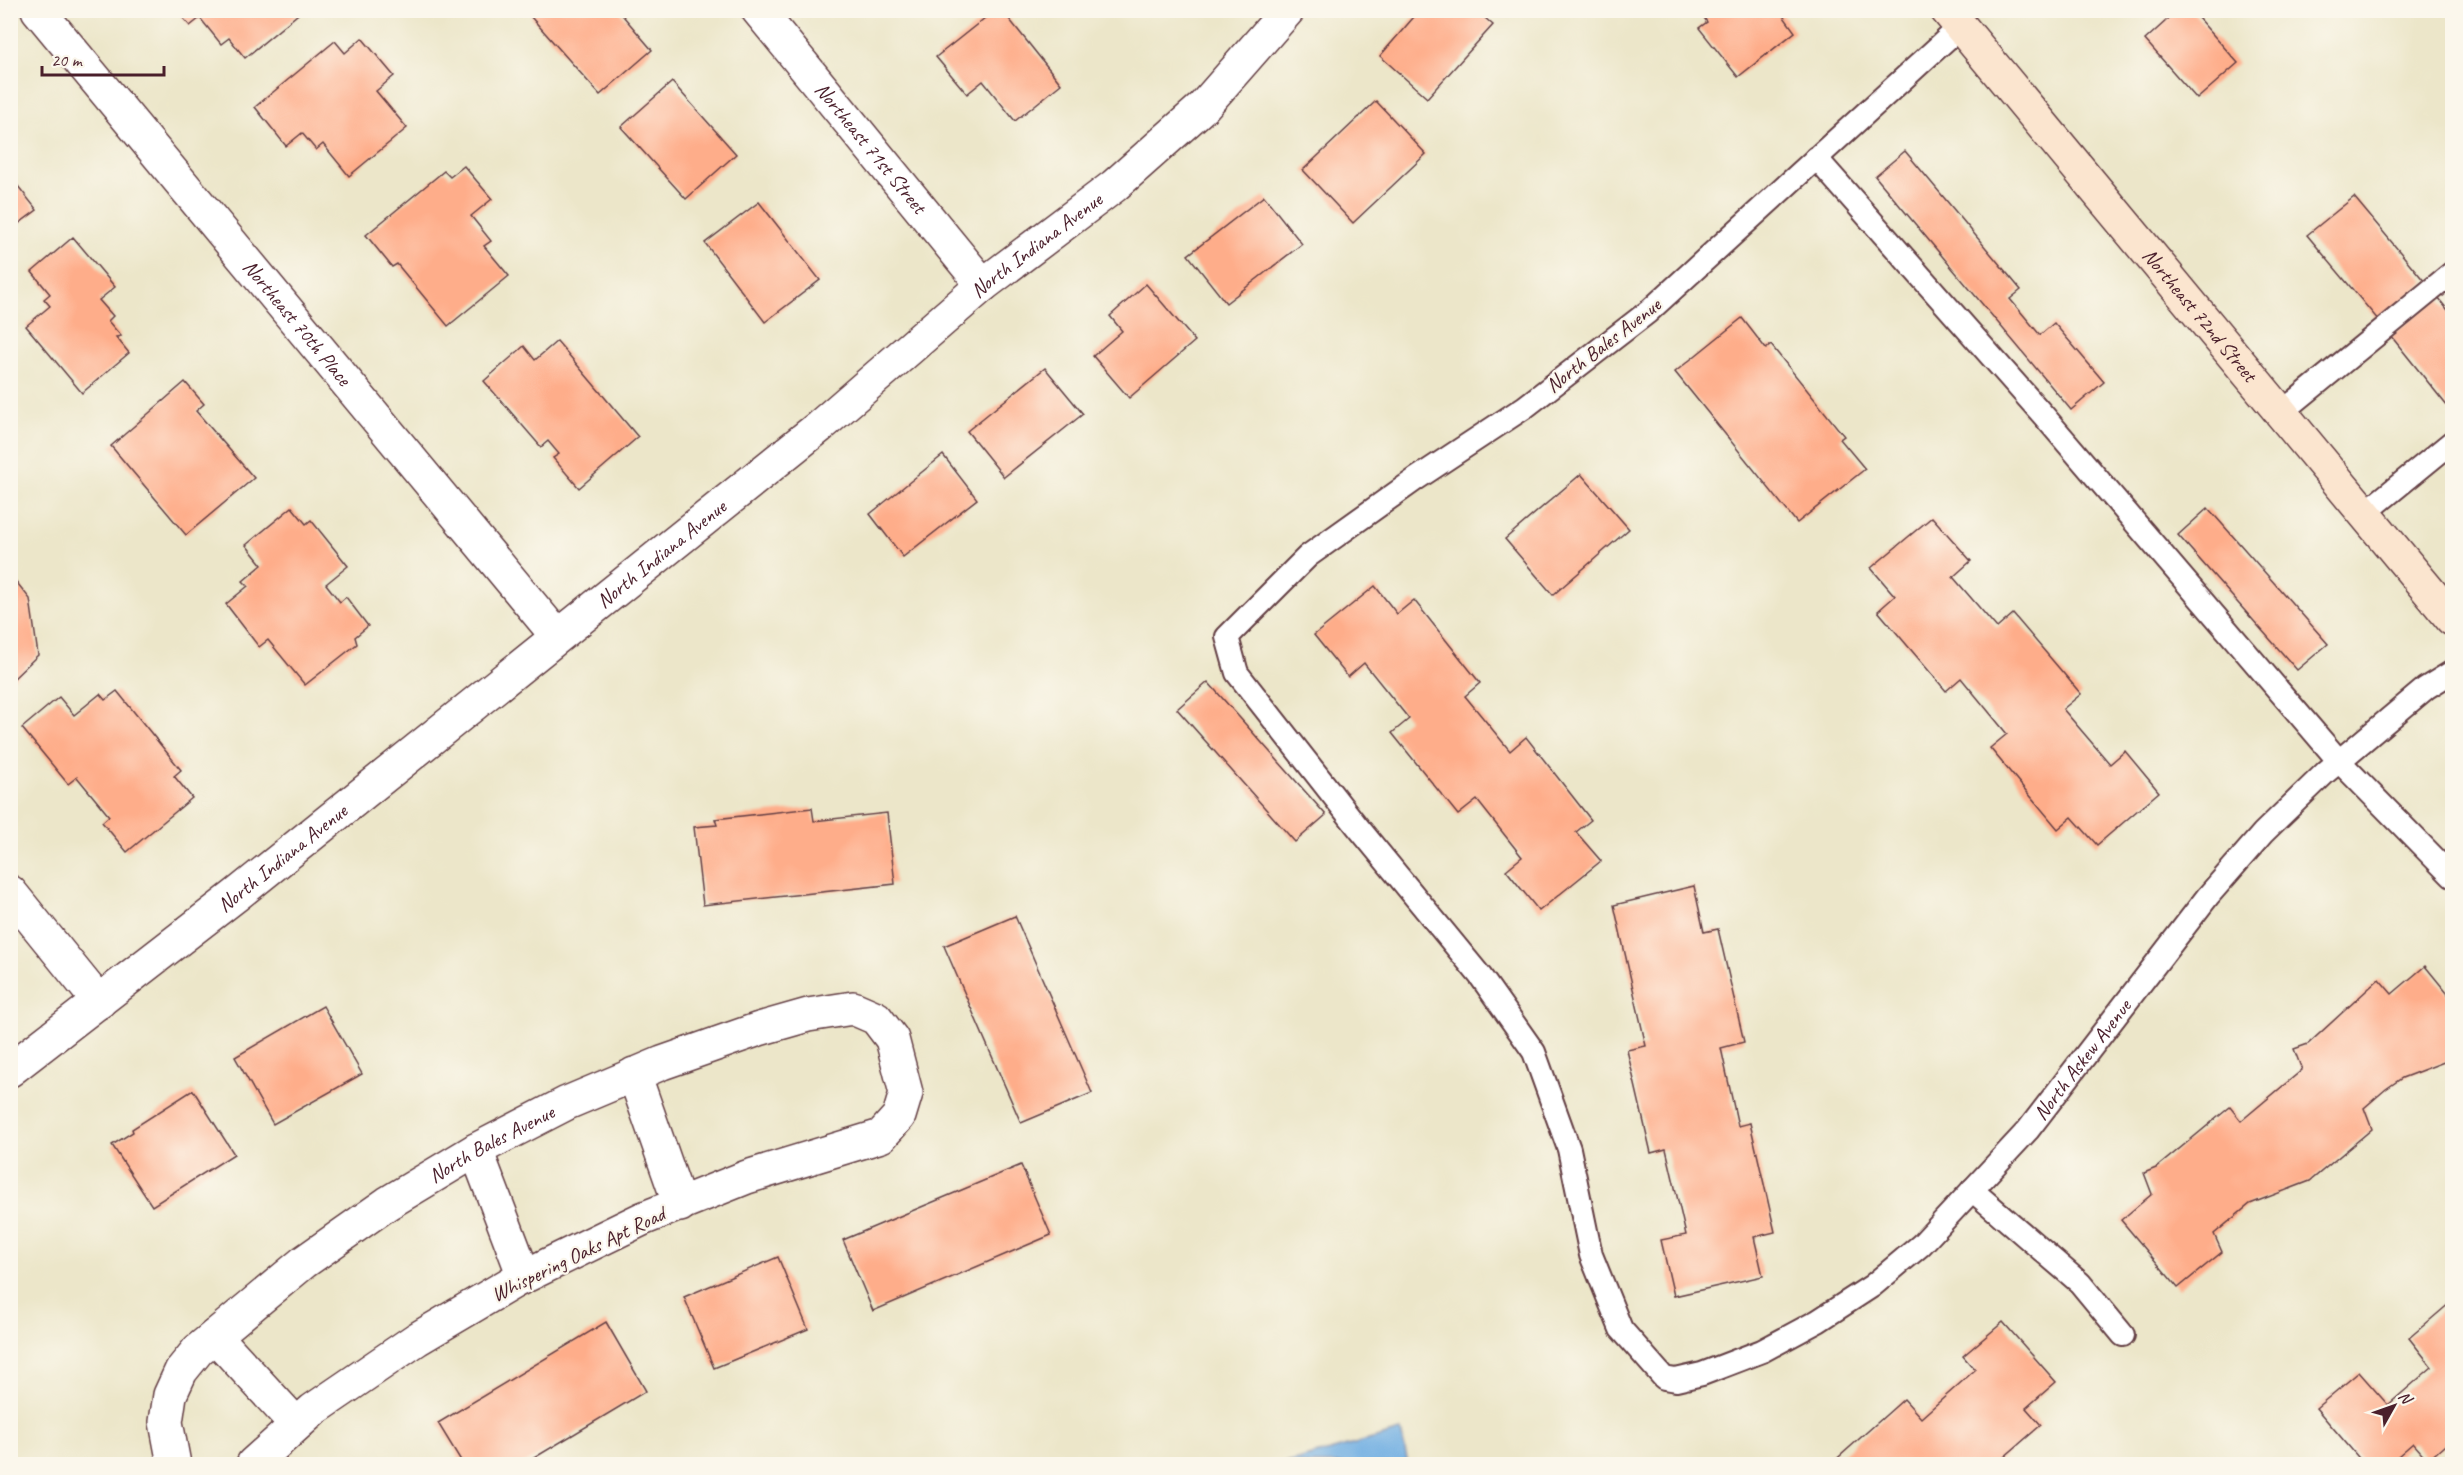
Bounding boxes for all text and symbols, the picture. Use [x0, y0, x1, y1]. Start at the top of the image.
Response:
scale bar [42, 39, 164, 77]
text: 20 m [51, 49, 84, 71]
street label: Northeast 71st Street [809, 77, 933, 220]
street label: North Indiana Avenue [965, 186, 1108, 303]
street label: Northeast 72nd Street [2137, 243, 2264, 389]
street label: Northeast 70th Place [237, 254, 358, 392]
street label: North Bales Avenue [1540, 291, 1667, 398]
street label: North Indiana Avenue [591, 493, 732, 614]
street label: North Indiana Avenue [212, 797, 353, 918]
street label: North Askew Avenue [2027, 992, 2138, 1125]
street label: North Bales Avenue [424, 1098, 559, 1189]
street label: Whispering Oaks Apt Road [487, 1199, 672, 1307]
north arrow [2364, 1376, 2424, 1436]
text: N [2394, 1387, 2418, 1410]

